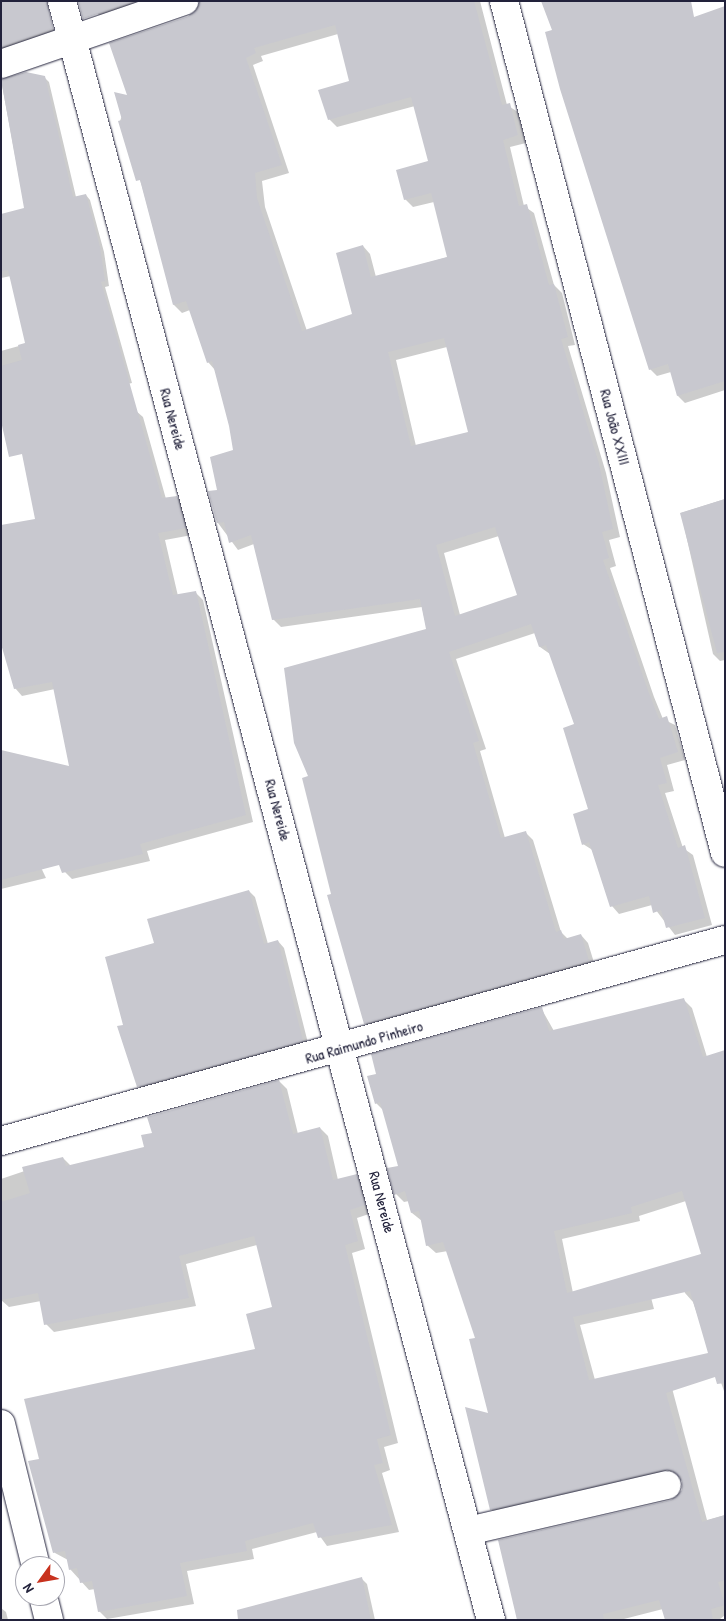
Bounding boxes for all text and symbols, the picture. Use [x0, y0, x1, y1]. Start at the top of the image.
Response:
street label: Rua Nereide [156, 386, 190, 452]
street label: Rua João XXIII [596, 387, 634, 467]
street label: Rua Nereide [261, 777, 295, 843]
street label: Rua Raimundo Pinheiro [303, 1017, 425, 1067]
street label: Rua Nereide [365, 1169, 399, 1235]
north arrow [15, 1556, 65, 1606]
text: N [18, 1580, 38, 1597]

